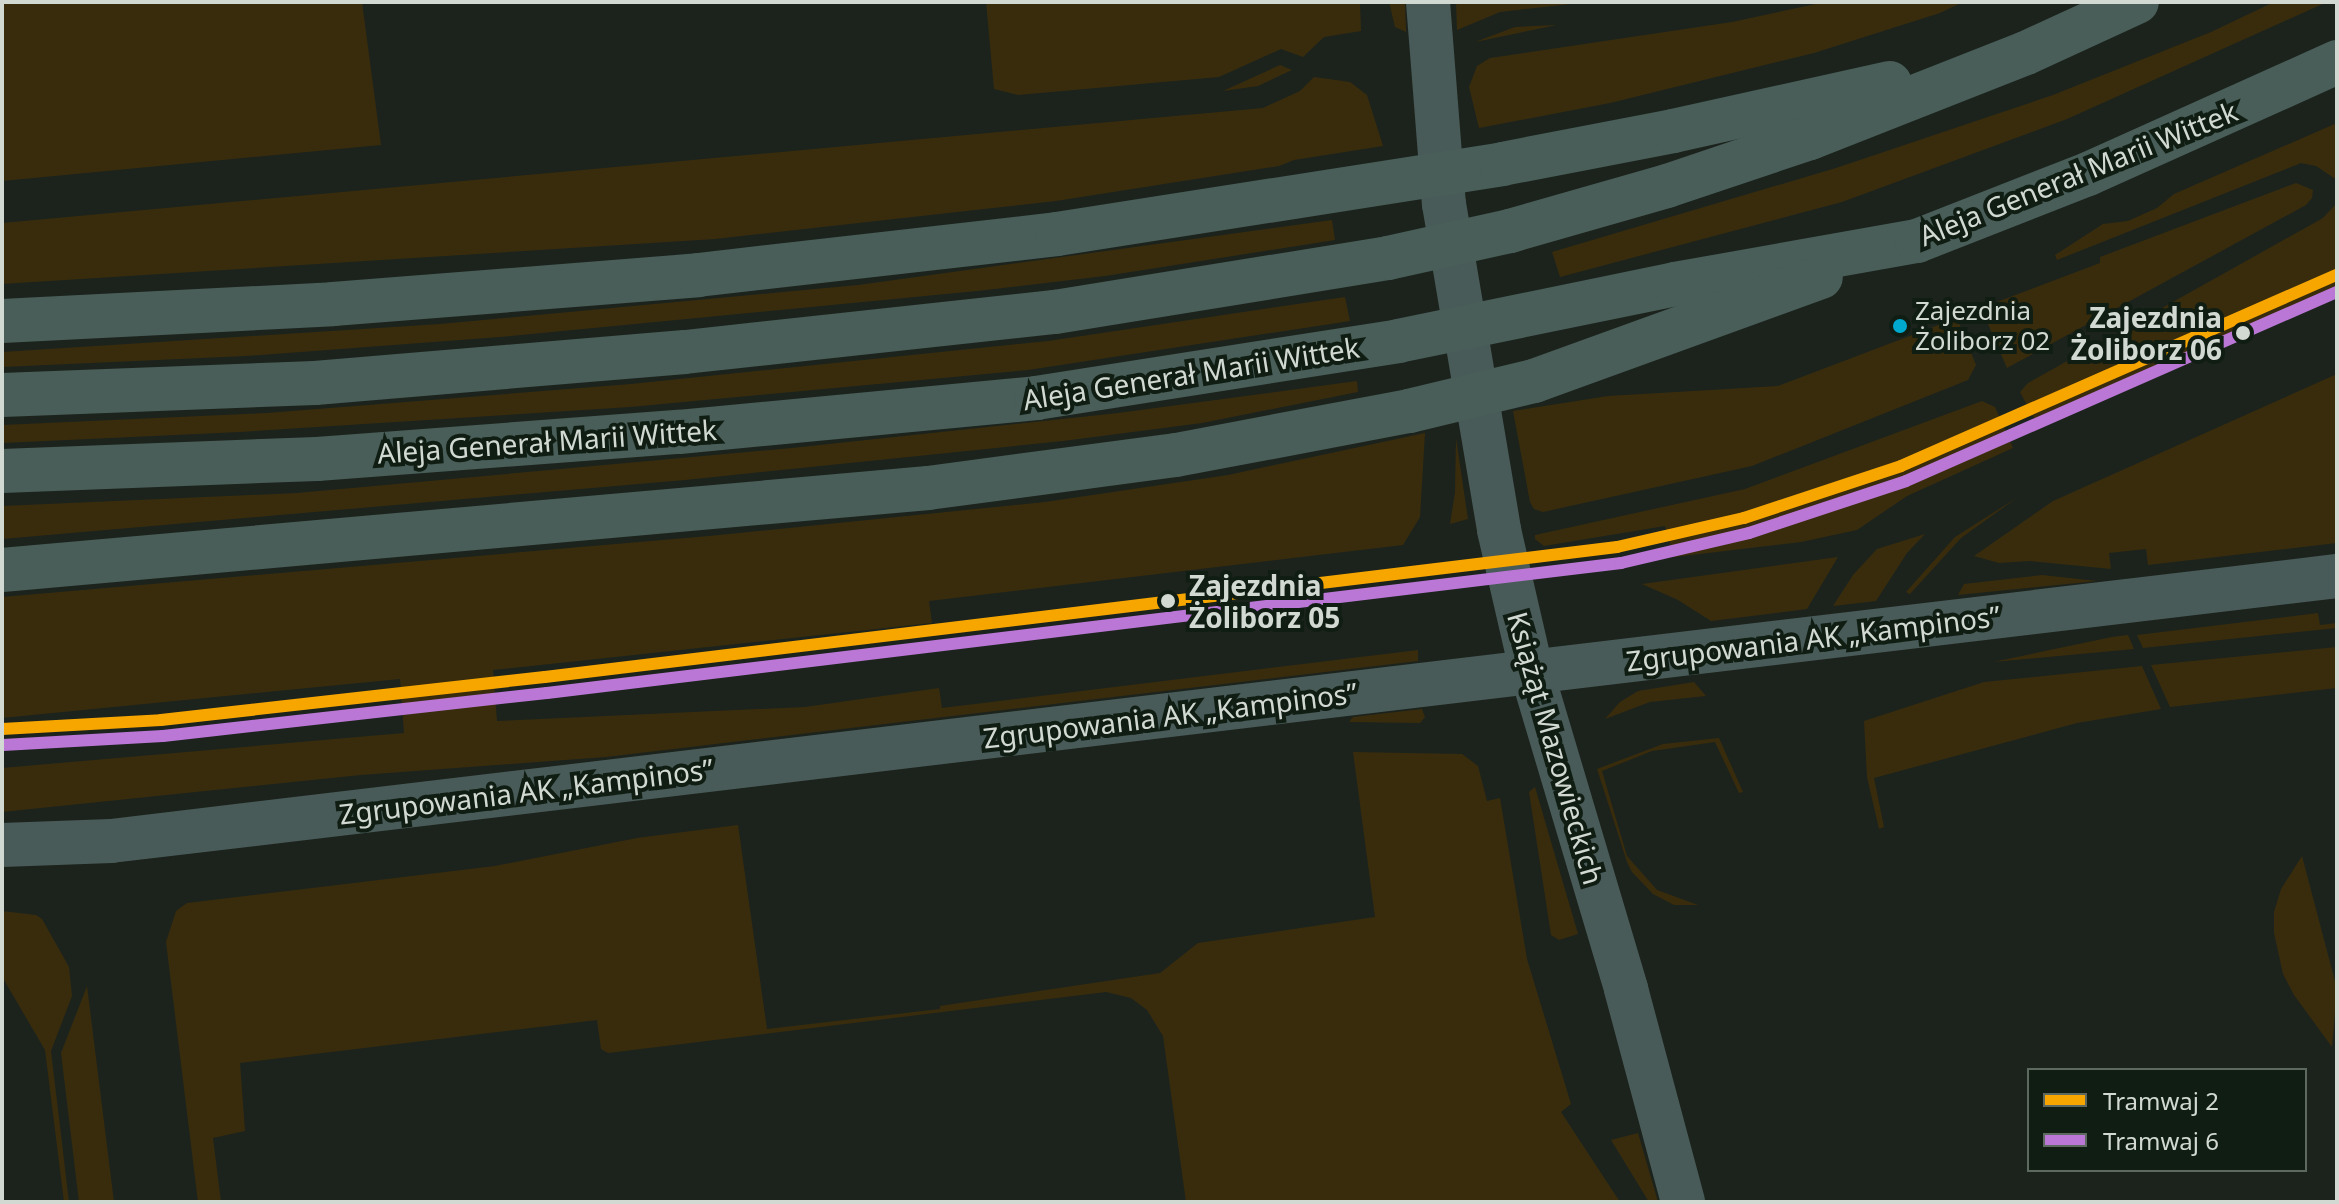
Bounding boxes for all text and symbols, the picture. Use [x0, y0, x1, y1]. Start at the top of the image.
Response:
street label: Aleja Generał Marii Wittek [1914, 94, 2242, 252]
place label: Zajezdnia Żoliborz 02 [1915, 295, 2050, 356]
place label: Zajezdnia Żoliborz 06 [2071, 300, 2222, 366]
marker: Zajezdnia Żoliborz 02 [1892, 318, 1908, 334]
marker: Zajezdnia Żoliborz 06 [2229, 319, 2257, 347]
street label: Aleja Generał Marii Wittek [1020, 330, 1362, 416]
street label: Aleja Generał Marii Wittek [376, 412, 718, 470]
place label: Zajezdnia Żoliborz 05 [1189, 568, 1340, 634]
marker: Zajezdnia Żoliborz 05 [1154, 587, 1182, 615]
street label: Zgrupowania AK „Kampinos” [1624, 598, 2002, 678]
street label: Książąt Mazowieckich [1501, 608, 1611, 888]
street label: Zgrupowania AK „Kampinos” [981, 675, 1359, 755]
street label: Zgrupowania AK „Kampinos” [337, 751, 715, 831]
legend [2027, 1068, 2307, 1172]
text: Tramwaj 2 [2103, 1084, 2219, 1117]
text: Tramwaj 6 [2103, 1124, 2219, 1157]

